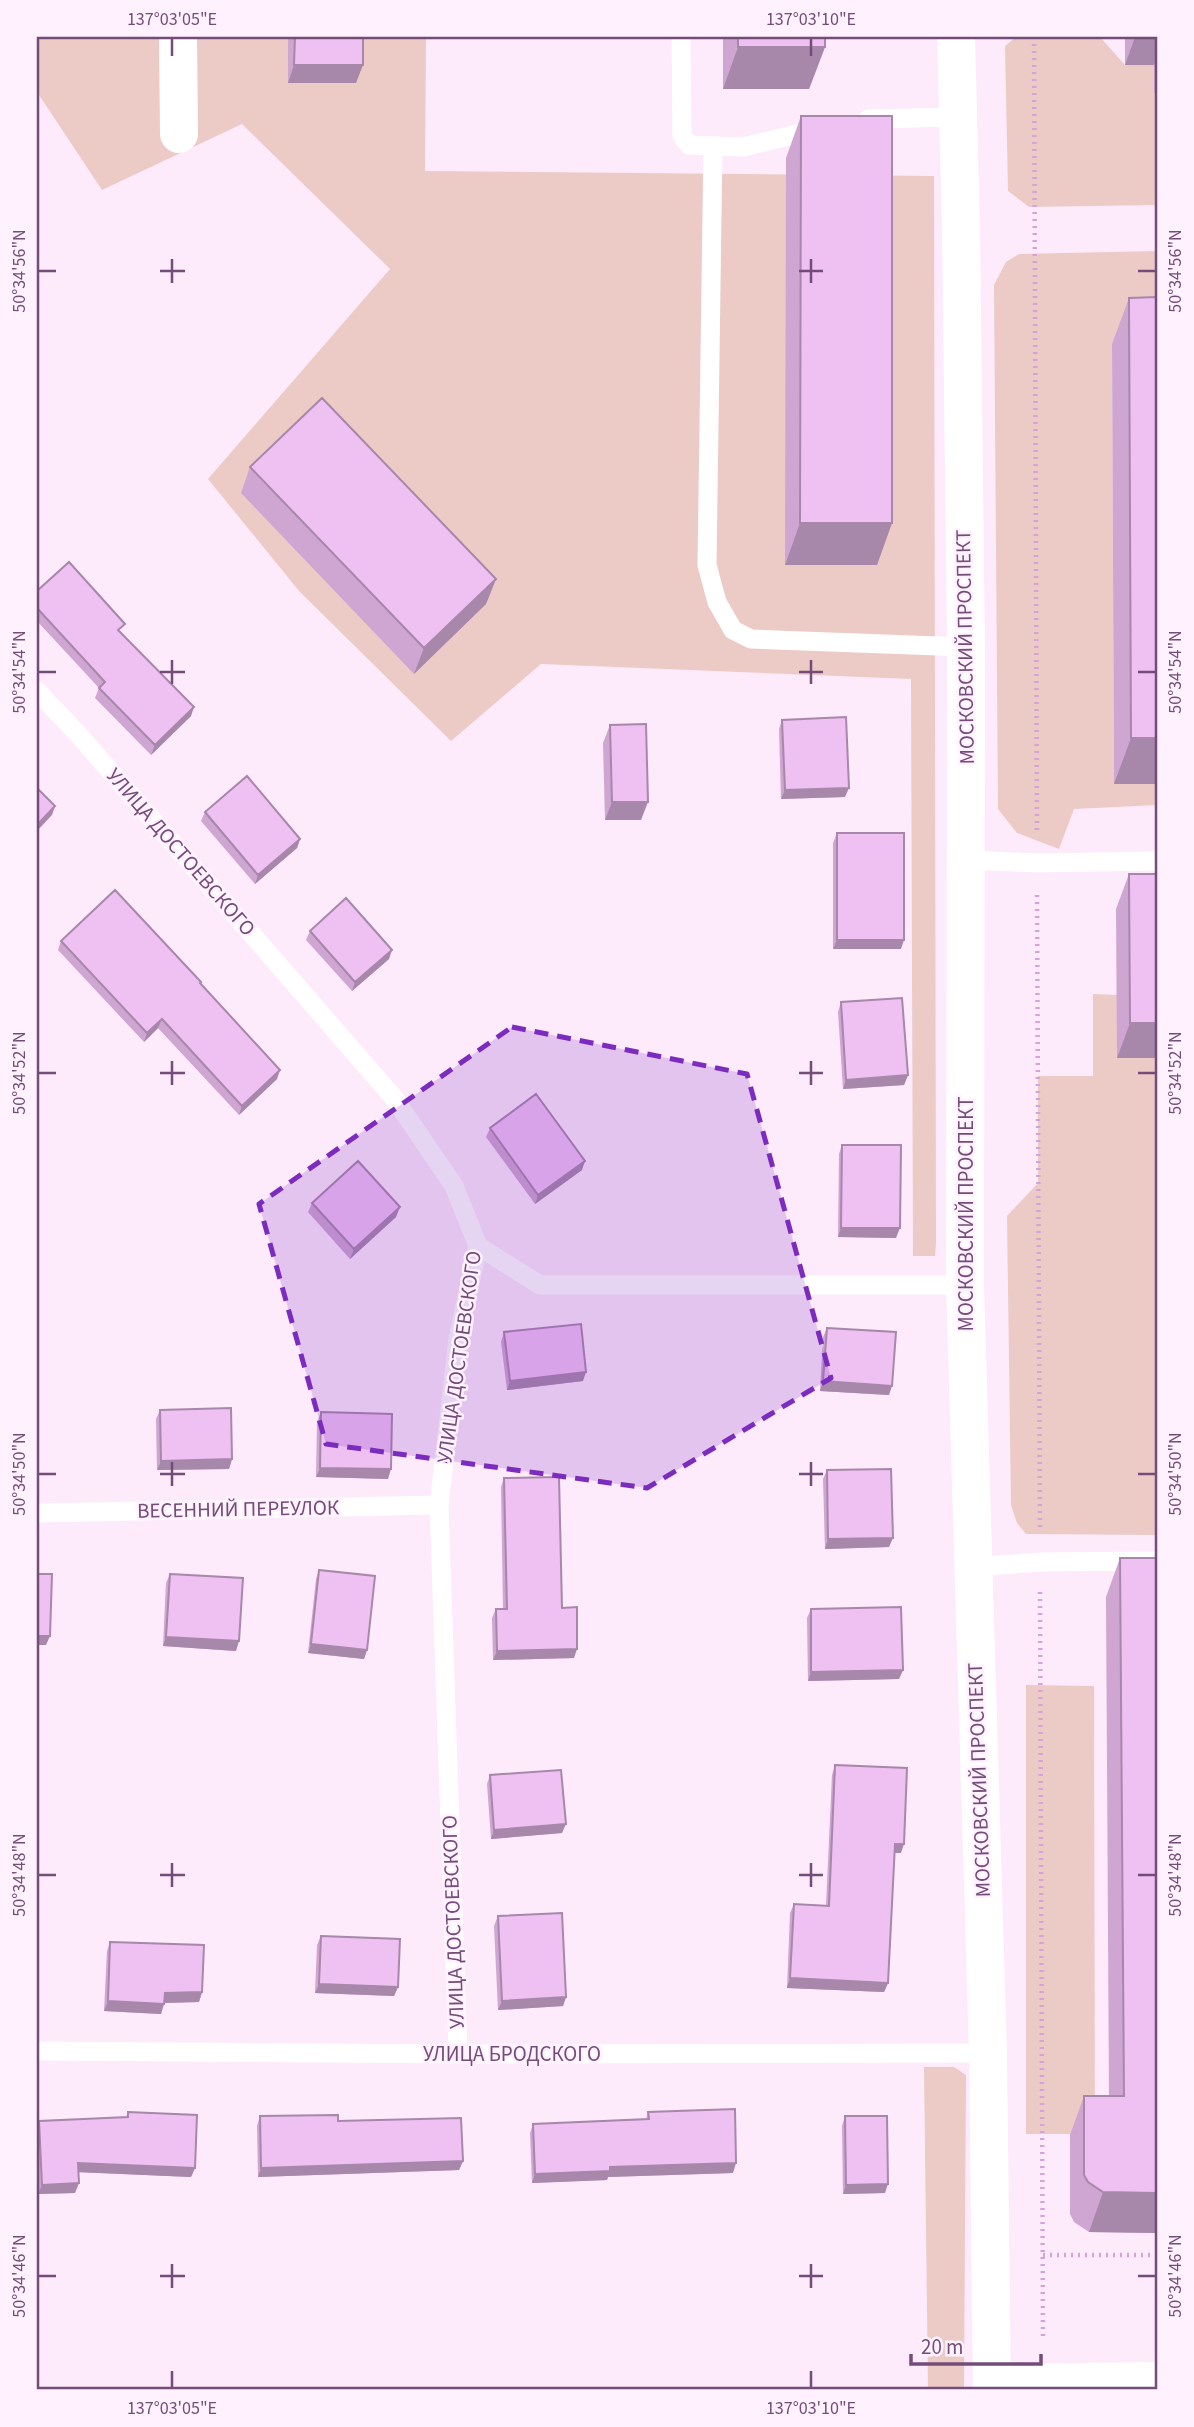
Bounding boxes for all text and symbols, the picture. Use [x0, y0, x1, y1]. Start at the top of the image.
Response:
text: 137°03'05"E [127, 7, 217, 32]
text: 137°03'10"E [766, 7, 856, 32]
text: 50°34'56"N [7, 229, 32, 313]
text: 50°34'56"N [1163, 229, 1188, 313]
street label: МОСКОВСКИЙ ПРОСПЕКТ [948, 529, 982, 765]
text: 50°34'54"N [7, 630, 32, 714]
text: 50°34'54"N [1163, 630, 1188, 714]
street label: УЛИЦА ДОСТОЕВСКОГО [99, 761, 263, 943]
text: 50°34'52"N [7, 1031, 32, 1115]
text: 50°34'52"N [1163, 1031, 1188, 1115]
street label: МОСКОВСКИЙ ПРОСПЕКТ [951, 1097, 981, 1331]
street label: УЛИЦА ДОСТОЕВСКОГО [429, 1249, 489, 1465]
text: 50°34'50"N [7, 1432, 32, 1516]
text: 50°34'50"N [1163, 1432, 1188, 1516]
street label: ВЕСЕННИЙ ПЕРЕУЛОК [137, 1492, 340, 1526]
street label: МОСКОВСКИЙ ПРОСПЕКТ [960, 1662, 998, 1898]
street label: УЛИЦА ДОСТОЕВСКОГО [434, 1815, 472, 2029]
text: 50°34'48"N [7, 1833, 32, 1917]
text: 50°34'48"N [1163, 1833, 1188, 1917]
street label: УЛИЦА БРОДСКОГО [423, 2039, 601, 2069]
text: 50°34'46"N [7, 2234, 32, 2318]
text: 50°34'46"N [1163, 2234, 1188, 2318]
scale bar [911, 2322, 1040, 2366]
text: 20 m [921, 2332, 963, 2362]
text: 137°03'05"E [127, 2396, 217, 2421]
text: 137°03'10"E [766, 2396, 856, 2421]

